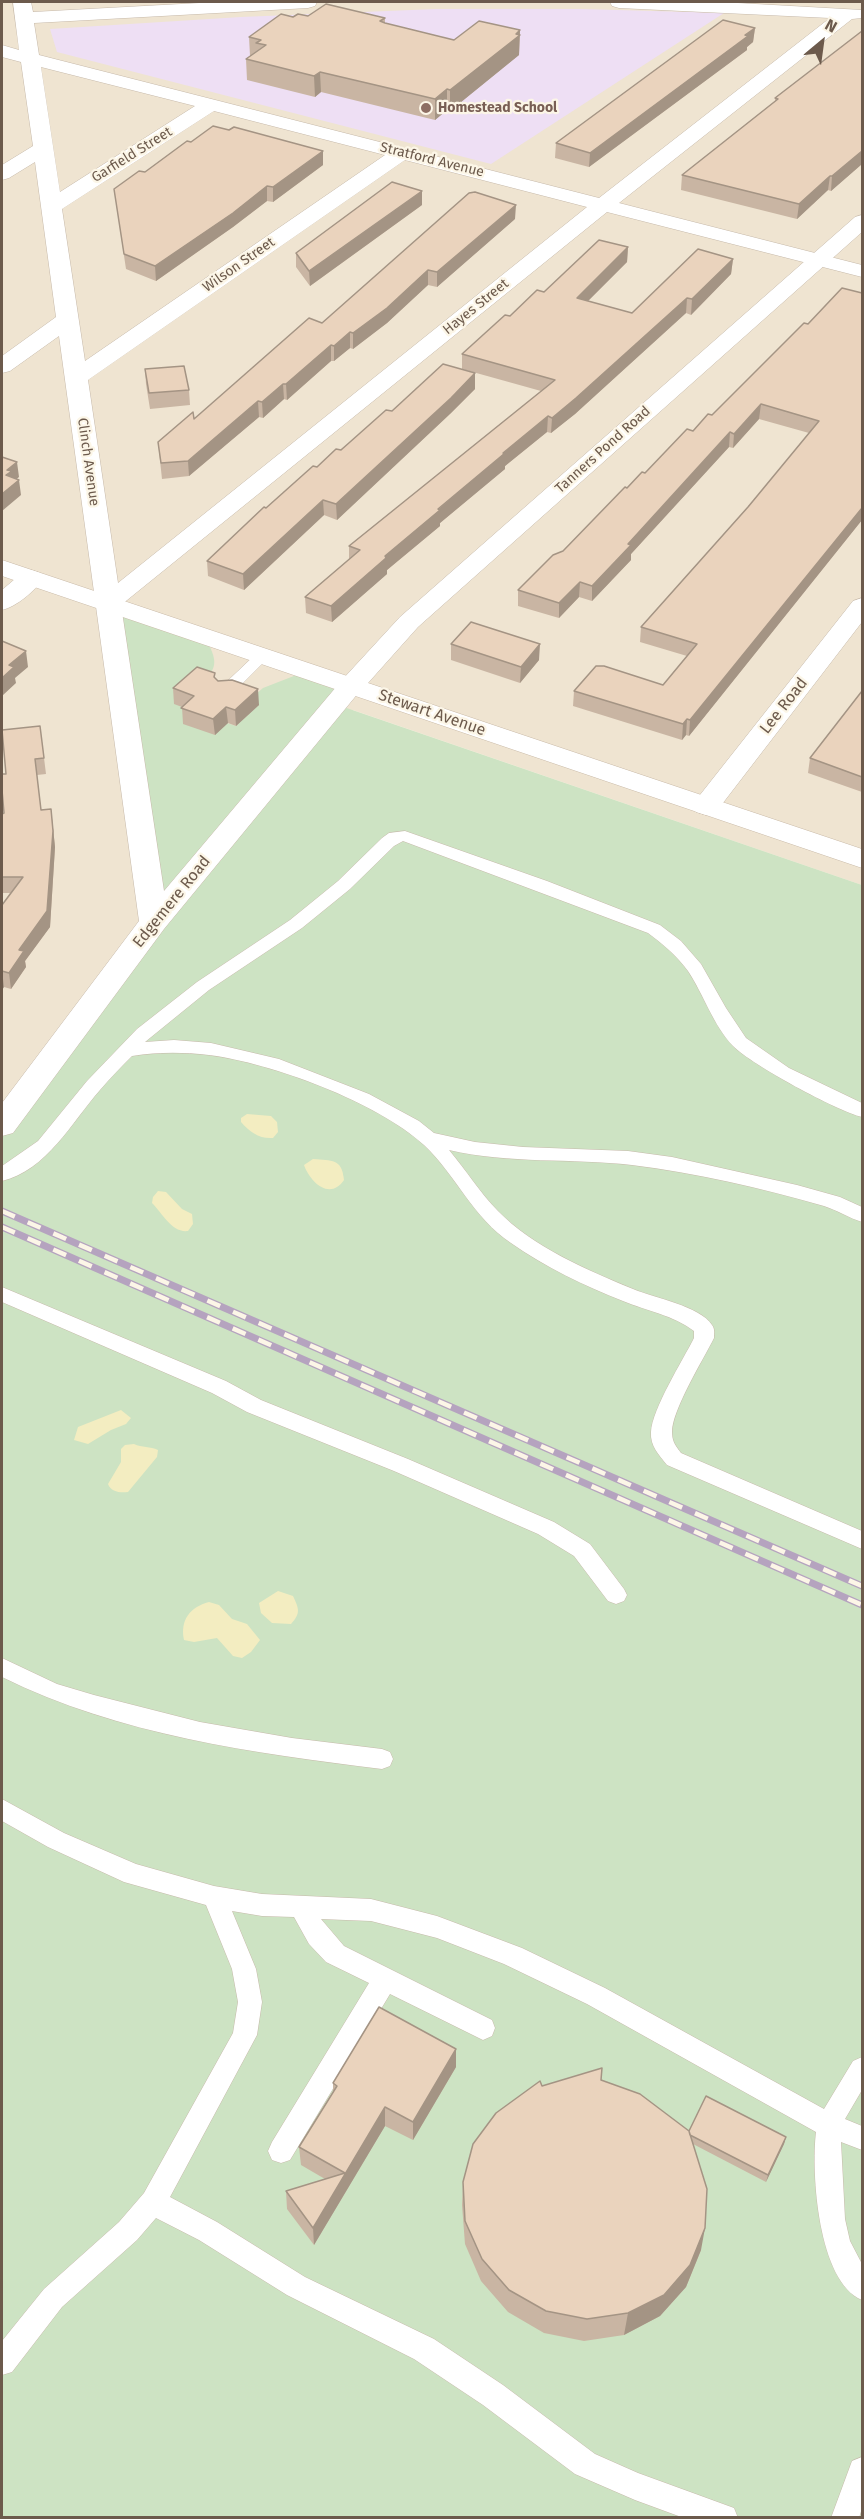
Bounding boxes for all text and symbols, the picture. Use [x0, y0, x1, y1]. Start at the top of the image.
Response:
north arrow [792, 12, 852, 72]
text: N [822, 15, 840, 37]
place label: Homestead School [438, 100, 557, 116]
marker: Homestead School [419, 101, 433, 115]
street label: Garfield Street [89, 124, 175, 186]
street label: Stratford Avenue [378, 139, 486, 181]
street label: Wilson Street [200, 234, 278, 296]
street label: Hayes Street [440, 275, 512, 339]
street label: Tanners Pond Road [552, 403, 654, 497]
street label: Clinch Avenue [73, 417, 103, 507]
street label: Lee Road [756, 674, 812, 738]
street label: Stewart Avenue [376, 686, 488, 740]
street label: Edgemere Road [129, 852, 215, 952]

